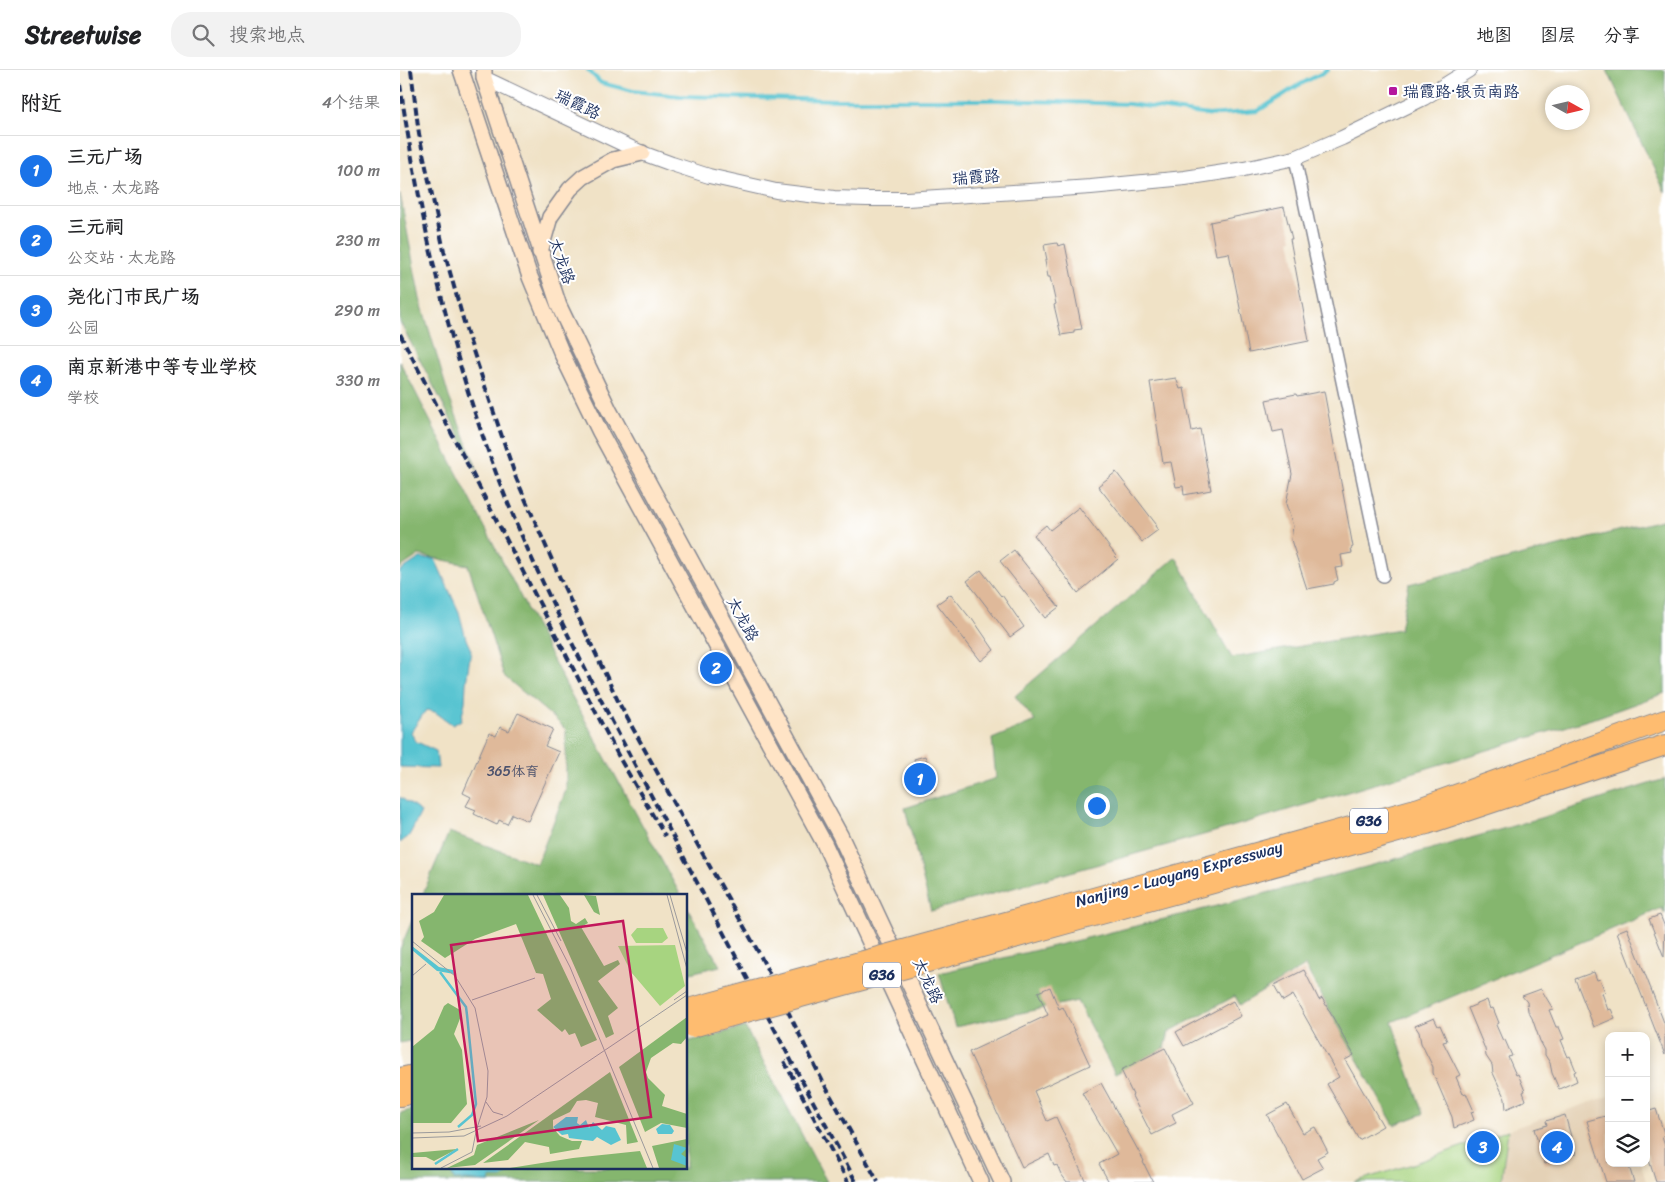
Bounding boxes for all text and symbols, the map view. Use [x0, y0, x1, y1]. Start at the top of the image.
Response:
search box [171, 12, 521, 57]
text: Streetwise [25, 14, 141, 56]
text: 搜索地点 [229, 18, 305, 51]
text: 地图 [1476, 19, 1512, 51]
text: 图层 [1540, 19, 1576, 51]
text: 分享 [1604, 19, 1640, 51]
icon: search [189, 21, 217, 49]
place label: 瑞霞路·银贡南路 [1403, 77, 1519, 106]
street label: 瑞霞路 [550, 80, 606, 128]
text: 附近 [20, 84, 62, 122]
marker: 瑞霞路·银贡南路 [1387, 85, 1399, 97]
north arrow [1545, 85, 1590, 130]
text: 4个结果 [322, 88, 380, 117]
text: 三元广场 [67, 140, 143, 173]
text: 1 [33, 156, 39, 185]
text: 100 m [336, 156, 380, 185]
street label: 瑞霞路 [951, 161, 1001, 193]
text: 地点 · 太龙路 [67, 173, 160, 202]
text: 三元祠 [67, 210, 124, 243]
text: 2 [31, 226, 41, 255]
text: 230 m [335, 226, 380, 255]
street label: 太龙路 [540, 234, 584, 288]
text: 公交站 · 太龙路 [67, 243, 176, 272]
text: 尧化门市民广场 [67, 280, 200, 313]
text: 3 [32, 296, 40, 325]
text: 290 m [334, 296, 380, 325]
text: 公园 [67, 313, 99, 342]
text: 南京新港中等专业学校 [67, 350, 257, 383]
text: 4 [31, 366, 41, 395]
text: 330 m [336, 366, 380, 395]
text: 学校 [67, 383, 99, 412]
street label: 太龙路 [719, 591, 767, 647]
pin: 2 [700, 649, 732, 687]
house number: 365体育 [487, 759, 539, 784]
pin: 1 [904, 760, 936, 798]
your location [1084, 793, 1110, 819]
road number: G36 [1350, 808, 1388, 834]
street label: Nanjing - Luoyang Expressway [1072, 832, 1287, 916]
inset map [412, 894, 688, 1170]
street label: 太龙路 [905, 953, 951, 1009]
road number: G36 [863, 962, 901, 988]
map controls [1605, 1032, 1650, 1167]
button: + [1605, 1032, 1650, 1077]
button: − [1605, 1077, 1650, 1122]
button: layers [1605, 1122, 1650, 1167]
pin: 3 [1467, 1128, 1499, 1166]
pin: 4 [1541, 1128, 1573, 1166]

